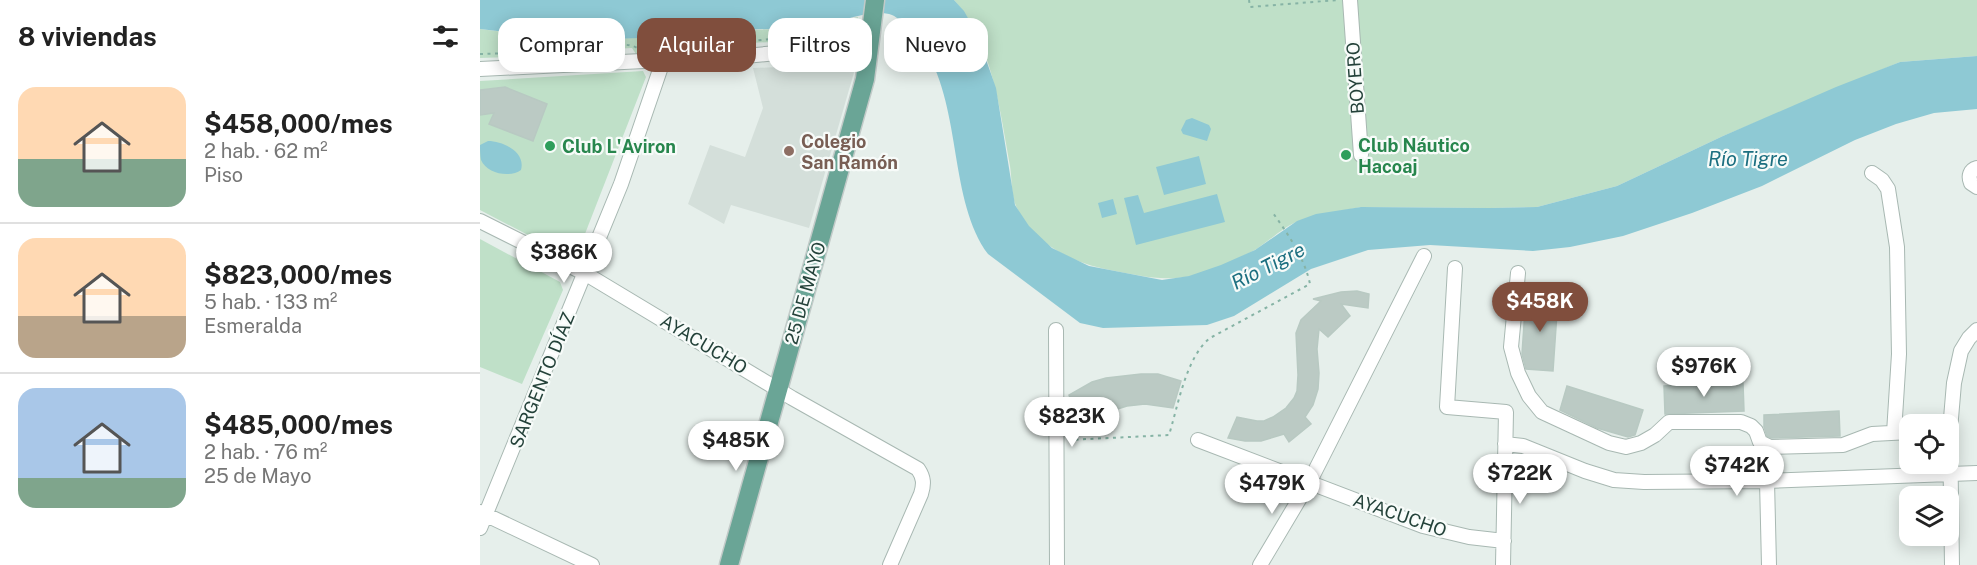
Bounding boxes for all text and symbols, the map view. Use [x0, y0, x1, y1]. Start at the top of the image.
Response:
chip: Comprar [498, 18, 625, 72]
chip: Alquilar [637, 18, 756, 72]
chip: Filtros [768, 18, 872, 72]
chip: Nuevo [884, 18, 988, 72]
icon: filters [429, 20, 462, 53]
text: 8 viviendas [18, 21, 157, 52]
street label: BOYERO [1342, 41, 1368, 115]
text: $458,000/mes [204, 108, 393, 139]
icon: home [66, 111, 138, 183]
place label: Colegio San Ramón [801, 131, 898, 173]
place label: Club Náutico Hacoaj [1358, 135, 1470, 177]
place label: Club L'Aviron [562, 136, 676, 157]
text: 2 hab. · 62 m² [204, 139, 328, 163]
marker: Club L'Aviron [543, 139, 557, 153]
marker: Colegio San Ramón [782, 144, 796, 158]
water label: Río Tigre [1708, 147, 1788, 171]
marker: Club Náutico Hacoaj [1339, 148, 1353, 162]
text: Piso [204, 163, 243, 187]
pin: $386K [522, 233, 606, 284]
water label: Río Tigre [1227, 237, 1309, 295]
street label: 25 DE MAYO [780, 239, 830, 347]
text: $386K [530, 240, 598, 264]
text: $823,000/mes [204, 259, 392, 290]
icon: home [66, 262, 138, 334]
pin: $458K [1498, 282, 1582, 333]
text: $458K [1506, 289, 1574, 313]
text: 5 hab. · 133 m² [204, 290, 337, 314]
street label: SARGENTO DÍAZ [504, 309, 579, 451]
street label: AYACUCHO [657, 310, 751, 378]
text: Esmeralda [204, 314, 302, 338]
pin: $976K [1662, 347, 1746, 398]
text: $976K [1671, 354, 1737, 378]
pin: $823K [1030, 397, 1114, 448]
text: $823K [1038, 404, 1106, 428]
text: $485,000/mes [204, 409, 393, 440]
icon: home [66, 412, 138, 484]
map controls [1899, 414, 1959, 546]
button: locate [1899, 414, 1959, 474]
pin: $485K [694, 421, 778, 472]
text: $485K [702, 428, 770, 452]
text: 2 hab. · 76 m² [204, 440, 327, 464]
pin: $742K [1695, 446, 1779, 497]
text: $742K [1704, 453, 1770, 477]
pin: $722K [1478, 454, 1562, 505]
text: $722K [1487, 461, 1553, 485]
text: 25 de Mayo [204, 464, 312, 488]
pin: $479K [1230, 464, 1314, 515]
text: $479K [1239, 471, 1305, 495]
button: layers [1899, 486, 1959, 546]
street label: AYACUCHO [1350, 489, 1450, 541]

